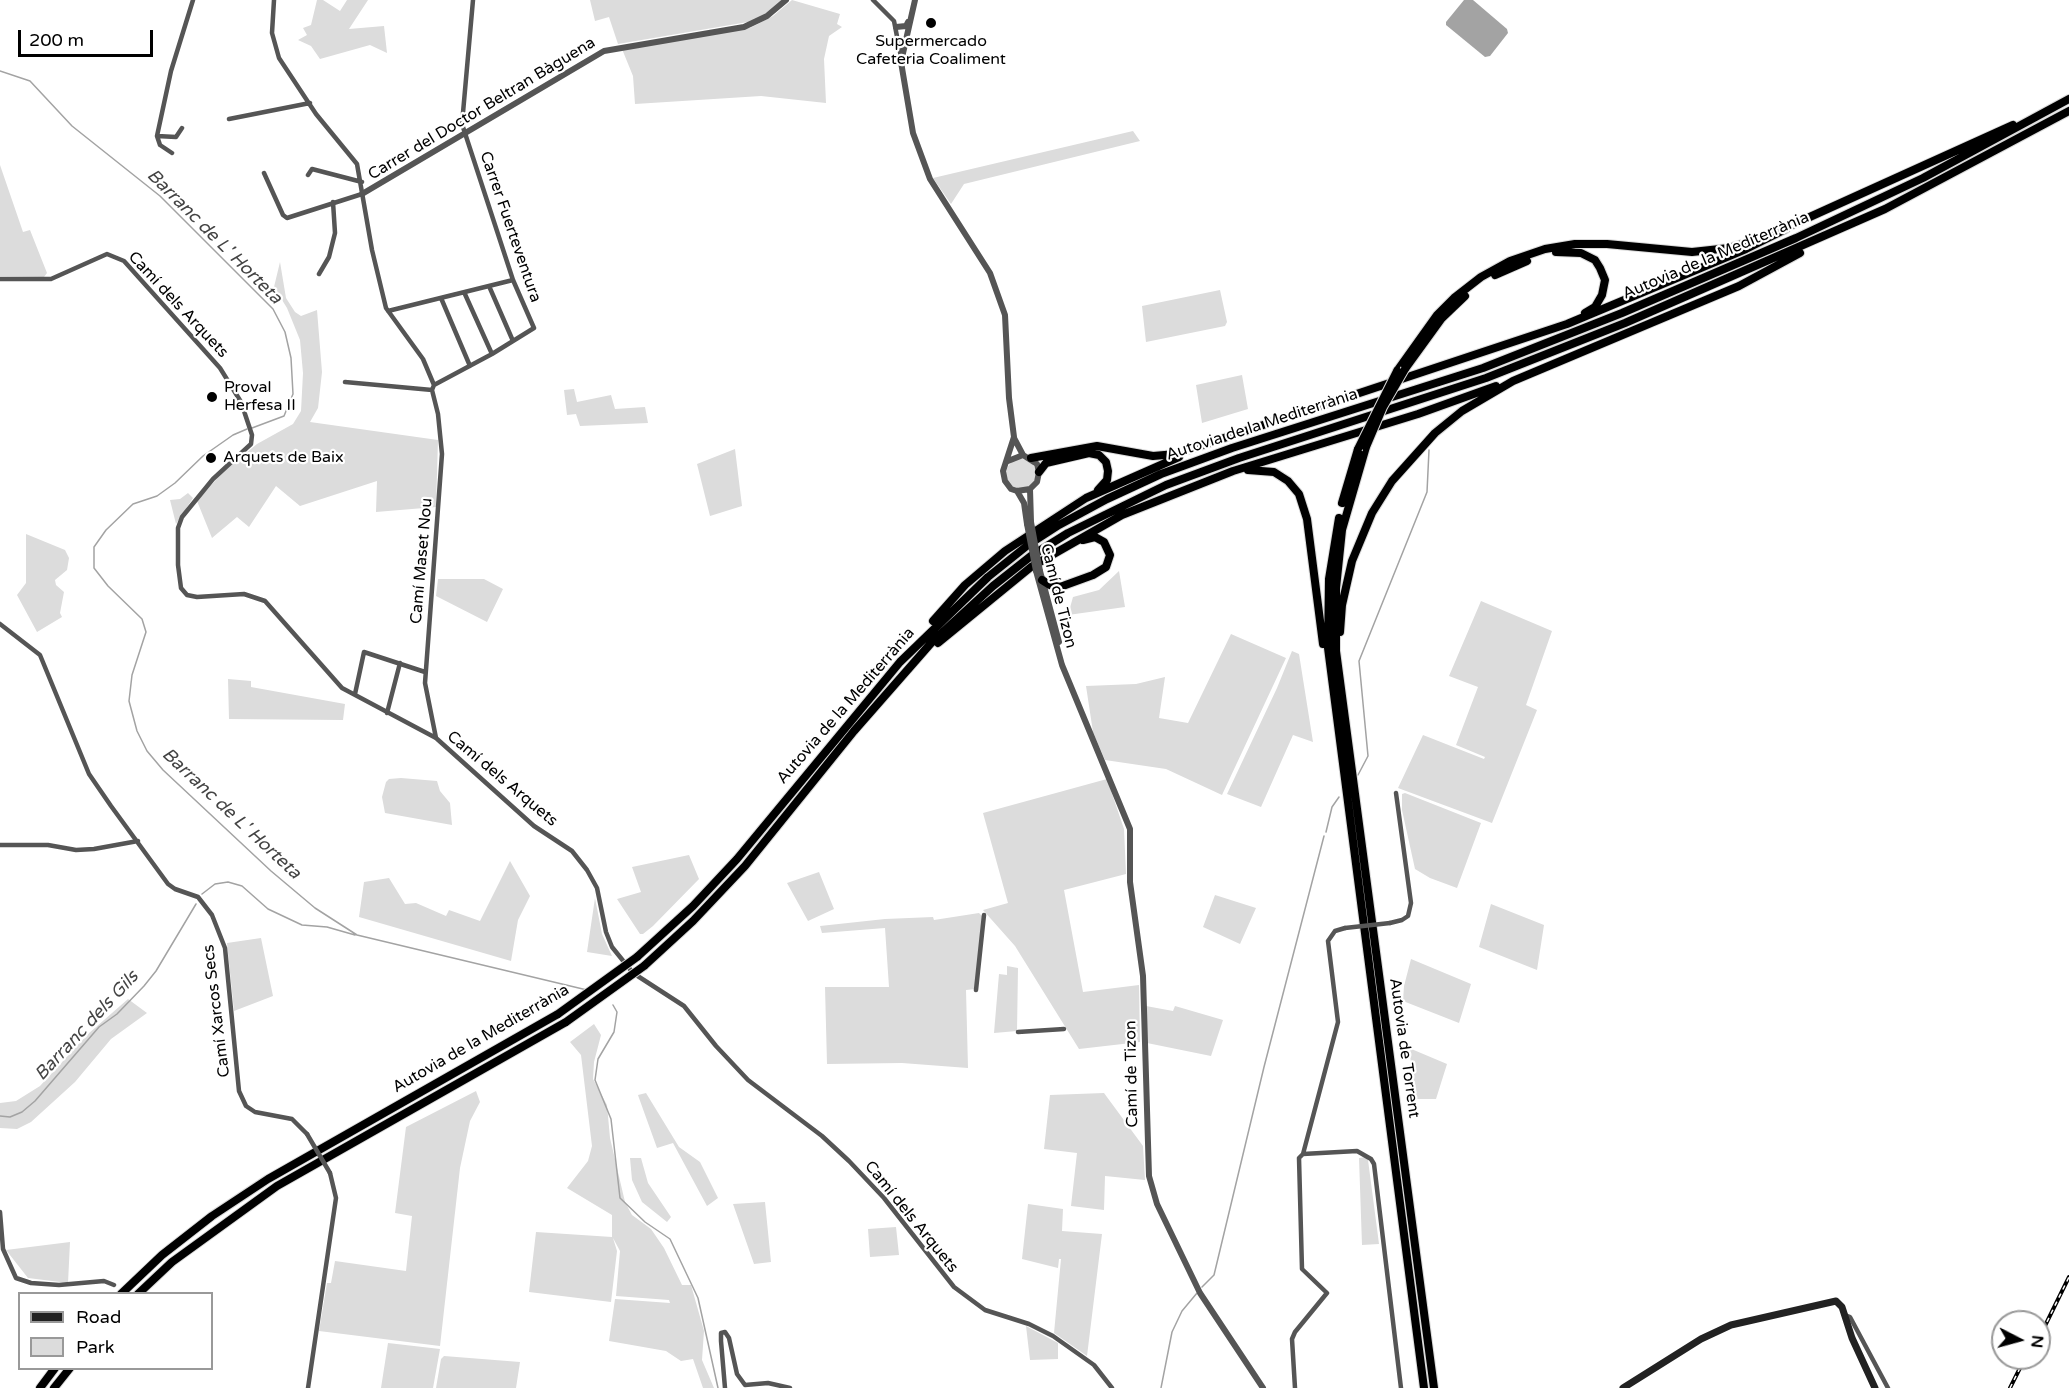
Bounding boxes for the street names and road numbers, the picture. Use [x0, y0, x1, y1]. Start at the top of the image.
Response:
street label: Carrer del Doctor Beltran Bàguena [365, 33, 599, 185]
street label: Carrer Fuerteventura [475, 149, 545, 305]
street label: Autovia de la Mediterrània [1620, 208, 1812, 304]
street label: Camí dels Arquets [124, 248, 232, 362]
street label: Autovia de la Mediterrània [1164, 385, 1360, 465]
street label: Camí Maset Nou [407, 497, 437, 625]
street label: Camí de Tizon [1036, 542, 1080, 650]
street label: Autovia de la Mediterrània [773, 624, 919, 788]
street label: Camí dels Arquets [443, 727, 561, 831]
street label: Camí Xarcos Secs [199, 944, 235, 1078]
street label: Autovia de Torrent [1385, 977, 1423, 1119]
street label: Autovia de la Mediterrània [389, 981, 573, 1097]
street label: Camí de Tizon [1121, 1020, 1143, 1128]
street label: Camí dels Arquets [860, 1157, 962, 1277]

